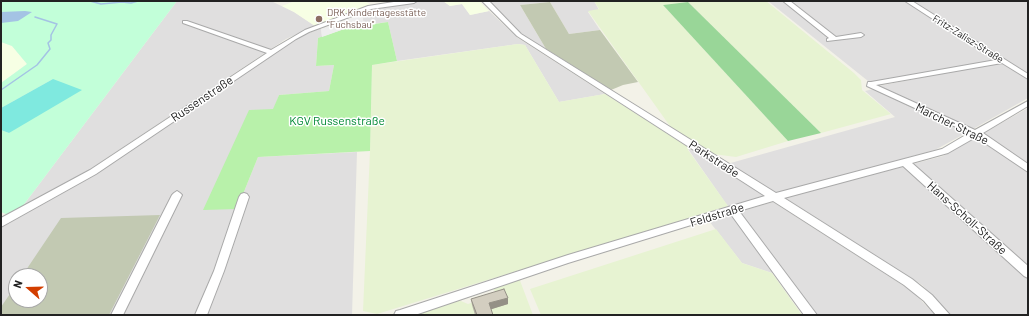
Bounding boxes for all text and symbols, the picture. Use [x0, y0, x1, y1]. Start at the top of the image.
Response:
place label: DRK Kindertagesstätte "Fuchsbau" [327, 7, 426, 30]
street label: Fritz-Zalisz-Straße [930, 12, 1006, 66]
marker: DRK Kindertagesstätte "Fuchsbau" [314, 14, 324, 24]
street label: Russenstraße [168, 73, 236, 125]
street label: Marcher Straße [913, 100, 991, 148]
park label: KGV Russenstraße [289, 114, 385, 128]
street label: Parkstraße [686, 137, 742, 181]
street label: Hans-Scholl-Straße [924, 178, 1010, 258]
street label: Feldstraße [688, 200, 746, 230]
north arrow [8, 268, 48, 308]
text: N [10, 278, 25, 290]

